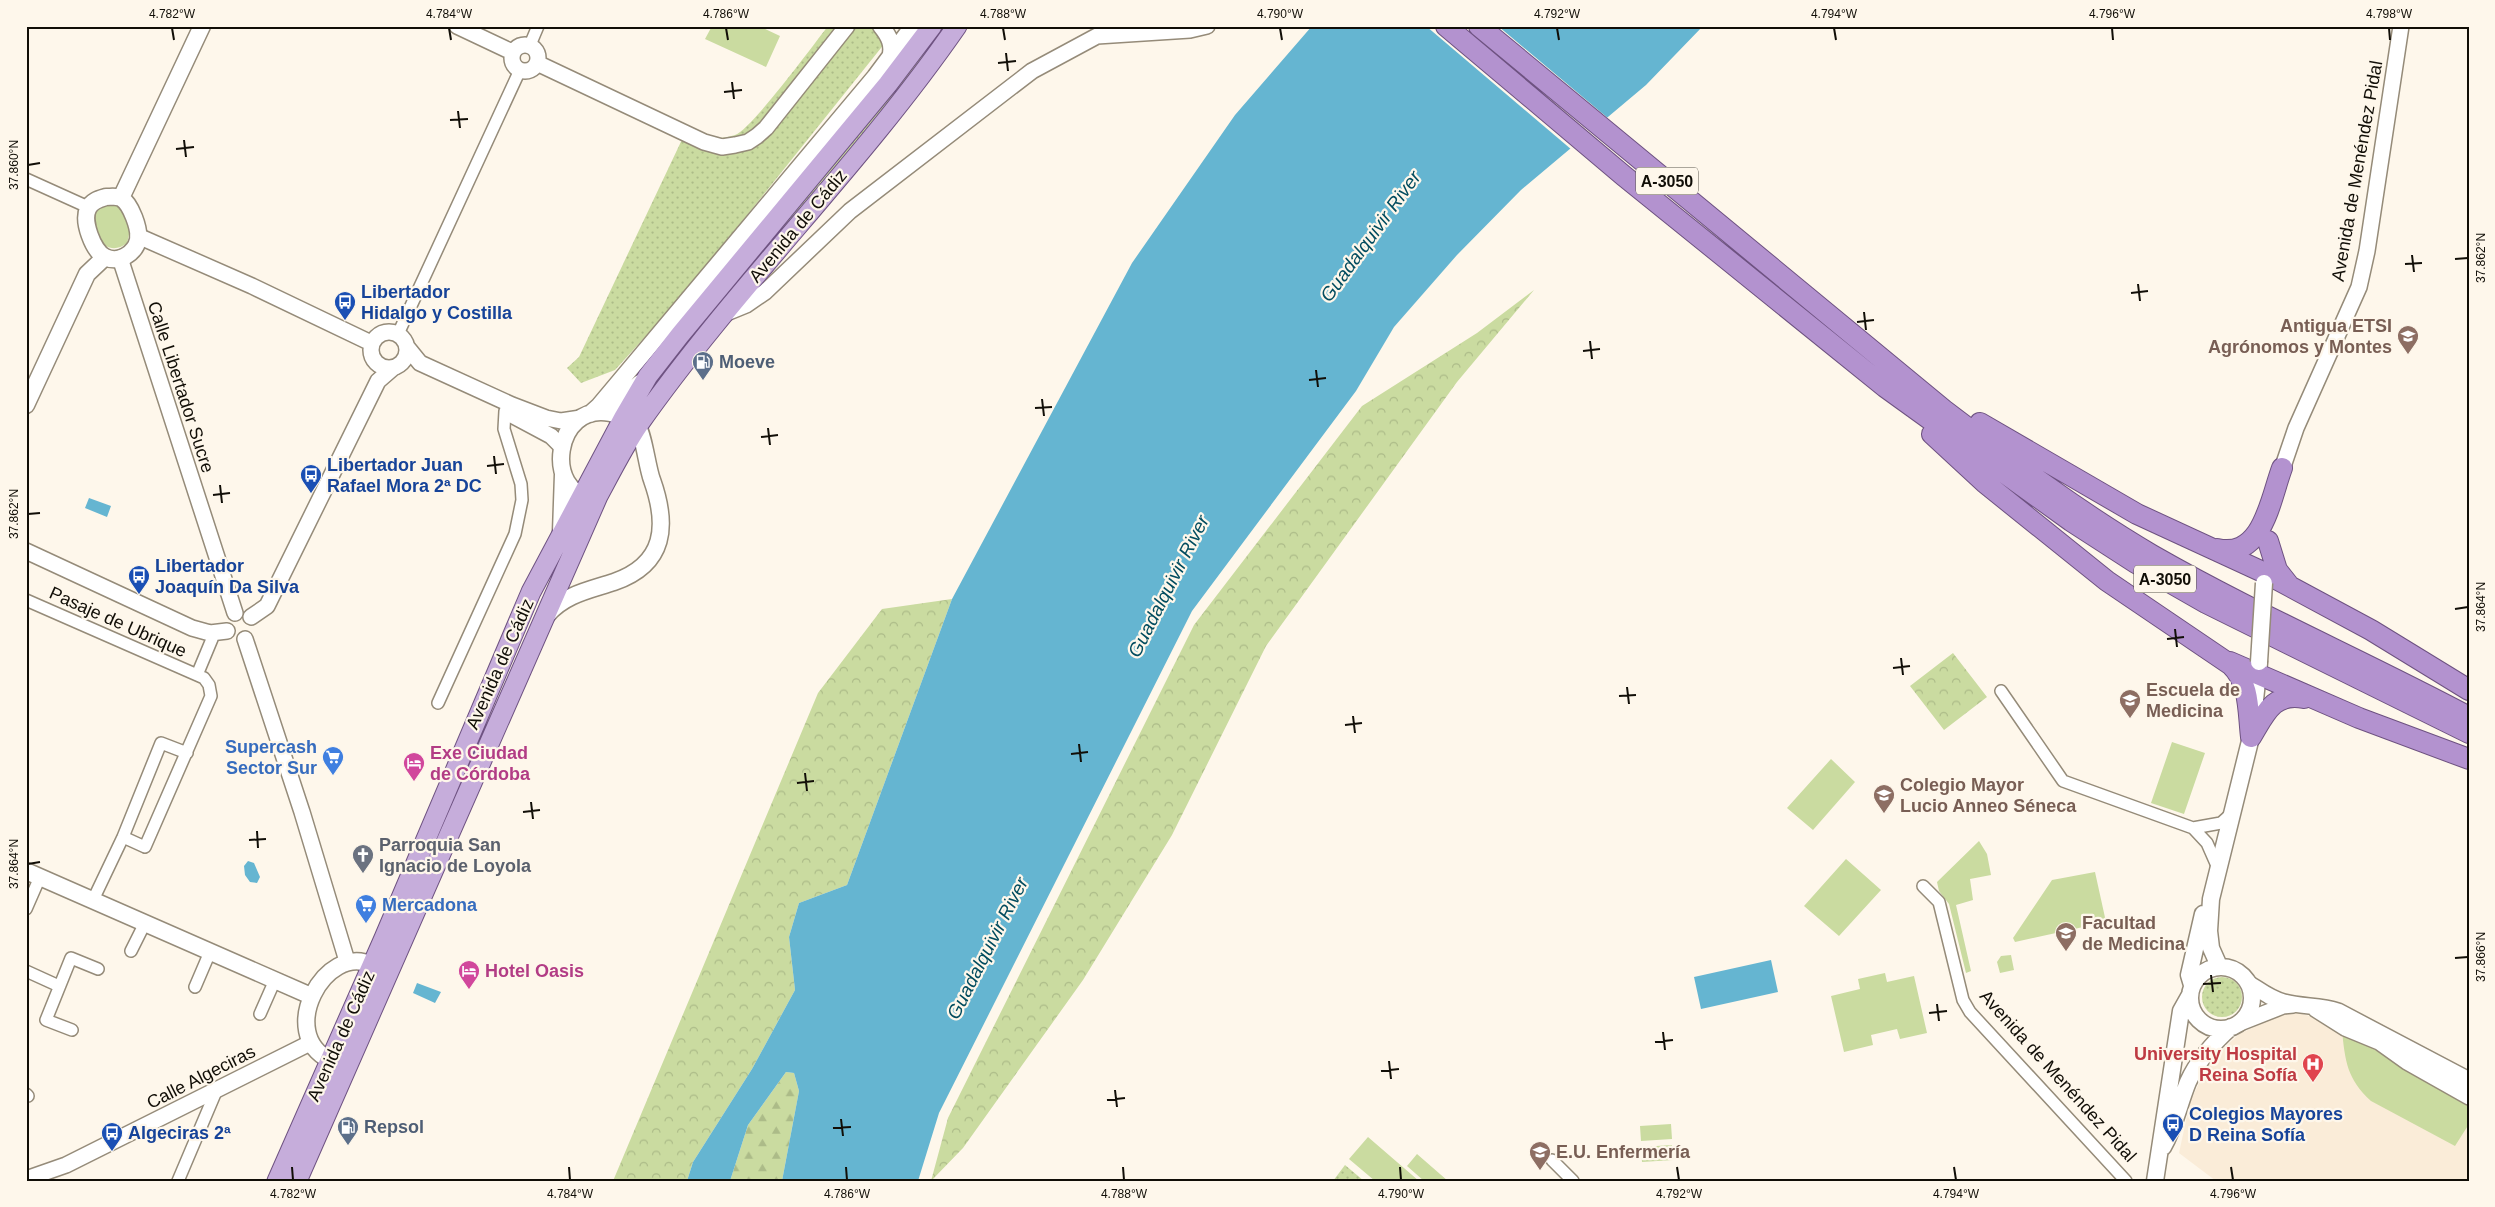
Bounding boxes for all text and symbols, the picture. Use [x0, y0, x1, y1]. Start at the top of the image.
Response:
text: 4.782°W [149, 7, 196, 21]
text: 4.784°W [426, 7, 473, 21]
text: 4.786°W [703, 7, 750, 21]
text: 4.788°W [980, 7, 1027, 21]
text: 4.790°W [1257, 7, 1304, 21]
text: 4.792°W [1534, 7, 1581, 21]
text: 4.794°W [1811, 7, 1858, 21]
text: 4.796°W [2089, 7, 2136, 21]
text: 4.798°W [2366, 7, 2413, 21]
street label: Avenida de Menéndez Pidal [2328, 59, 2386, 283]
text: 37.860°N [7, 140, 21, 190]
street label: Avenida de Cádiz [745, 166, 851, 286]
water label: Guadalquivir River [1316, 166, 1425, 306]
road number: A-3050 [1636, 168, 1698, 195]
text: 37.862°N [2474, 233, 2488, 283]
place label: Libertador Hidalgo y Costilla [361, 282, 513, 323]
bus stop icon: Libertador Hidalgo y Costilla [333, 290, 357, 321]
street label: Calle Libertador Sucre [144, 299, 218, 475]
place label: Antigua ETSI Agrónomos y Montes [2208, 316, 2392, 357]
school or university icon: Antigua ETSI Agrónomos y Montes [2396, 324, 2420, 355]
fuel station icon: Moeve [691, 350, 715, 381]
place label: Moeve [719, 352, 775, 372]
place label: Libertador Juan Rafael Mora 2ª DC [327, 455, 482, 496]
bus stop icon: Libertador Juan Rafael Mora 2ª DC [299, 463, 323, 494]
text: 37.862°N [7, 489, 21, 539]
water label: Guadalquivir River [1124, 511, 1214, 661]
place label: Libertador Joaquín Da Silva [155, 556, 300, 597]
bus stop icon: Libertador Joaquín Da Silva [127, 564, 151, 595]
road number: A-3050 [2134, 566, 2196, 592]
text: 37.864°N [2474, 582, 2488, 632]
street label: Pasaje de Ubrique [46, 583, 190, 661]
street label: Avenida de Cádiz [462, 596, 538, 732]
place label: Escuela de Medicina [2146, 680, 2240, 721]
school or university icon: Escuela de Medicina [2118, 688, 2142, 719]
place label: Supercash Sector Sur [225, 737, 317, 778]
place label: Exe Ciudad de Córdoba [430, 743, 531, 784]
supermarket icon: Supercash Sector Sur [321, 745, 345, 776]
hotel icon: Exe Ciudad de Córdoba [402, 751, 426, 782]
place label: Colegio Mayor Lucio Anneo Séneca [1900, 775, 2077, 816]
school or university icon: Colegio Mayor Lucio Anneo Séneca [1872, 783, 1896, 814]
place label: Parroquia San Ignacio de Loyola [379, 835, 532, 876]
text: 37.864°N [7, 839, 21, 889]
church icon: Parroquia San Ignacio de Loyola [351, 843, 375, 874]
water label: Guadalquivir River [943, 873, 1033, 1023]
supermarket icon: Mercadona [354, 893, 378, 924]
place label: Mercadona [382, 895, 478, 915]
place label: Facultad de Medicina [2082, 913, 2186, 954]
school or university icon: Facultad de Medicina [2054, 921, 2078, 952]
text: 37.866°N [2474, 932, 2488, 982]
hotel icon: Hotel Oasis [457, 959, 481, 990]
place label: Hotel Oasis [485, 961, 584, 981]
street label: Avenida de Cádiz [303, 968, 379, 1104]
street label: Avenida de Menéndez Pidal [1976, 986, 2140, 1166]
street label: Calle Algeciras [143, 1041, 259, 1113]
place label: University Hospital Reina Sofía [2134, 1044, 2298, 1085]
hospital icon: University Hospital Reina Sofía [2301, 1052, 2325, 1083]
place label: Colegios Mayores D Reina Sofía [2189, 1104, 2343, 1145]
bus stop icon: Colegios Mayores D Reina Sofía [2161, 1112, 2185, 1143]
fuel station icon: Repsol [336, 1115, 360, 1146]
place label: Repsol [364, 1117, 424, 1137]
bus stop icon: Algeciras 2ª [100, 1121, 124, 1152]
place label: Algeciras 2ª [128, 1123, 231, 1143]
school or university icon: E.U. Enfermería [1528, 1140, 1552, 1171]
place label: E.U. Enfermería [1556, 1142, 1691, 1162]
text: 4.782°W [270, 1187, 317, 1201]
text: 4.784°W [547, 1187, 594, 1201]
text: 4.786°W [824, 1187, 871, 1201]
text: 4.788°W [1101, 1187, 1148, 1201]
text: 4.790°W [1378, 1187, 1425, 1201]
text: 4.792°W [1656, 1187, 1703, 1201]
text: 4.794°W [1933, 1187, 1980, 1201]
text: 4.796°W [2210, 1187, 2257, 1201]

